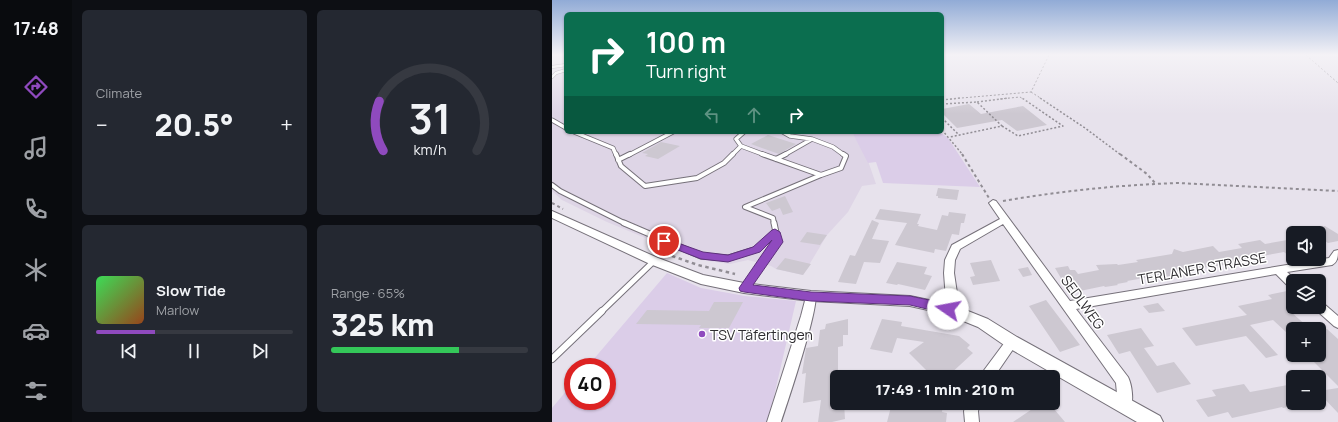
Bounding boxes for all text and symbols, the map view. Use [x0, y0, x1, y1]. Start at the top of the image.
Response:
text: 17:48 [13, 16, 59, 40]
text: 100 m [646, 23, 726, 61]
icon: right [580, 28, 632, 80]
text: Turn right [646, 59, 727, 83]
icon: directions [22, 73, 50, 101]
text: Climate [96, 84, 142, 102]
text: 31 [408, 89, 451, 145]
text: 20.5° [155, 104, 234, 145]
icon: left [701, 104, 723, 126]
icon: ahead [743, 104, 765, 126]
icon: right [785, 104, 807, 126]
text: − [96, 110, 108, 140]
text: + [280, 110, 293, 140]
icon: music [22, 134, 50, 162]
text: km/h [413, 139, 446, 158]
icon: phone [22, 195, 50, 223]
pin [647, 224, 681, 258]
map controls [1286, 226, 1326, 410]
button: sound [1286, 226, 1326, 266]
icon: arrive [653, 230, 675, 252]
street label: TERLANER STRASSE [1136, 247, 1268, 289]
icon: climate [22, 256, 50, 284]
street label: SEDLWEG [1057, 271, 1109, 333]
button: layers [1286, 274, 1326, 314]
text: Slow Tide [156, 280, 226, 301]
text: Range · 65% [331, 284, 405, 302]
position arrow [927, 288, 969, 330]
text: Marlow [156, 301, 199, 319]
text: 325 km [331, 304, 435, 345]
icon: car [22, 317, 50, 345]
button: + [1286, 322, 1326, 362]
place label: TSV Täfertingen [710, 325, 813, 344]
marker: TSV Täfertingen [697, 329, 707, 339]
icon: previous [118, 340, 140, 362]
icon: pause [183, 340, 205, 362]
icon: next [249, 340, 271, 362]
speed limit sign: 40 [564, 358, 616, 410]
button: − [1286, 370, 1326, 410]
icon: filters [22, 377, 50, 405]
text: 17:49 · 1 min · 210 m [875, 379, 1015, 400]

